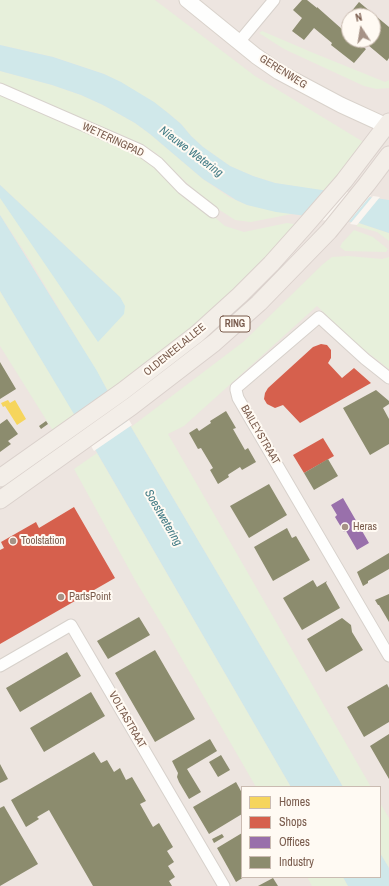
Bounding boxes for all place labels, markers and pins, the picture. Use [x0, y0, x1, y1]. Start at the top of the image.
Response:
place label: Heras [353, 520, 377, 534]
marker: Heras [340, 522, 350, 532]
place label: Toolstation [21, 534, 65, 548]
marker: Toolstation [8, 536, 18, 546]
place label: PartsPoint [69, 590, 111, 604]
marker: PartsPoint [56, 592, 66, 602]

